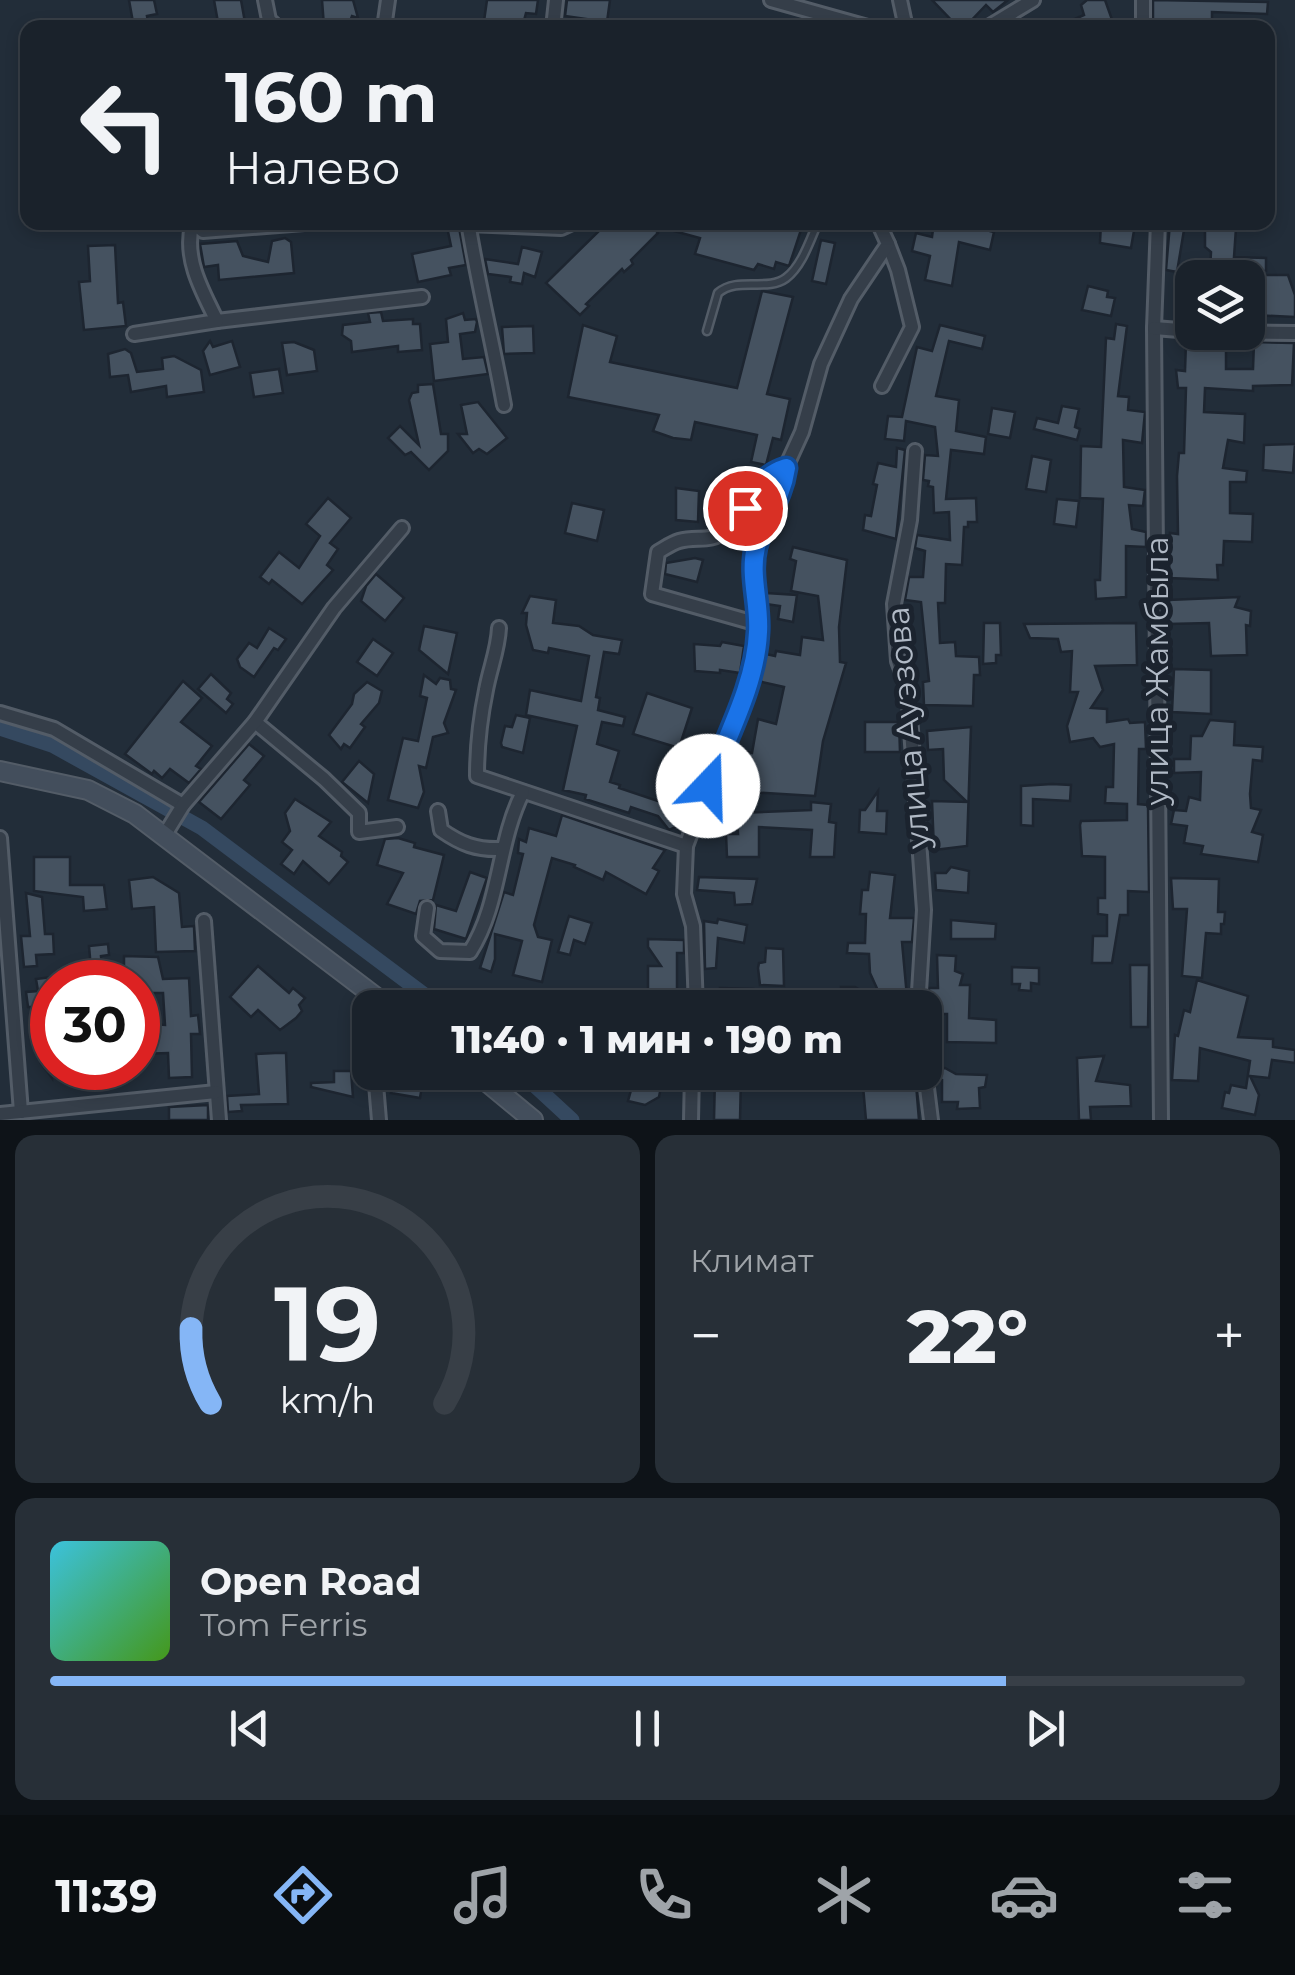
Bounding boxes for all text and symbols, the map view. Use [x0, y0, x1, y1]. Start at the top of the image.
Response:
text: 160 m [225, 54, 438, 140]
icon: left [60, 60, 190, 190]
text: Налево [225, 140, 400, 195]
map controls [1175, 260, 1265, 350]
button: layers [1175, 260, 1265, 350]
pin [703, 466, 788, 551]
icon: arrive [718, 481, 773, 536]
street label: улица Жамбыла [1137, 536, 1176, 807]
street label: улица Ауэзова [877, 605, 938, 852]
position arrow [656, 734, 760, 838]
speed limit sign: 30 [30, 960, 160, 1090]
text: 11:40 · 1 мин · 190 m [451, 1016, 843, 1063]
text: Климат [690, 1241, 813, 1280]
text: 19 [274, 1260, 381, 1387]
text: 22° [907, 1290, 1028, 1382]
text: − [690, 1302, 722, 1369]
text: + [1213, 1302, 1245, 1369]
text: km/h [280, 1378, 375, 1422]
text: Open Road [200, 1558, 422, 1605]
text: Tom Ferris [200, 1605, 367, 1644]
icon: previous [222, 1701, 277, 1756]
icon: pause [620, 1701, 675, 1756]
icon: next [1018, 1701, 1073, 1756]
icon: directions [268, 1860, 338, 1930]
icon: music [448, 1860, 518, 1930]
icon: phone [629, 1860, 699, 1930]
icon: climate [809, 1860, 879, 1930]
icon: car [989, 1860, 1059, 1930]
icon: filters [1170, 1860, 1240, 1930]
text: 11:39 [55, 1868, 158, 1923]

